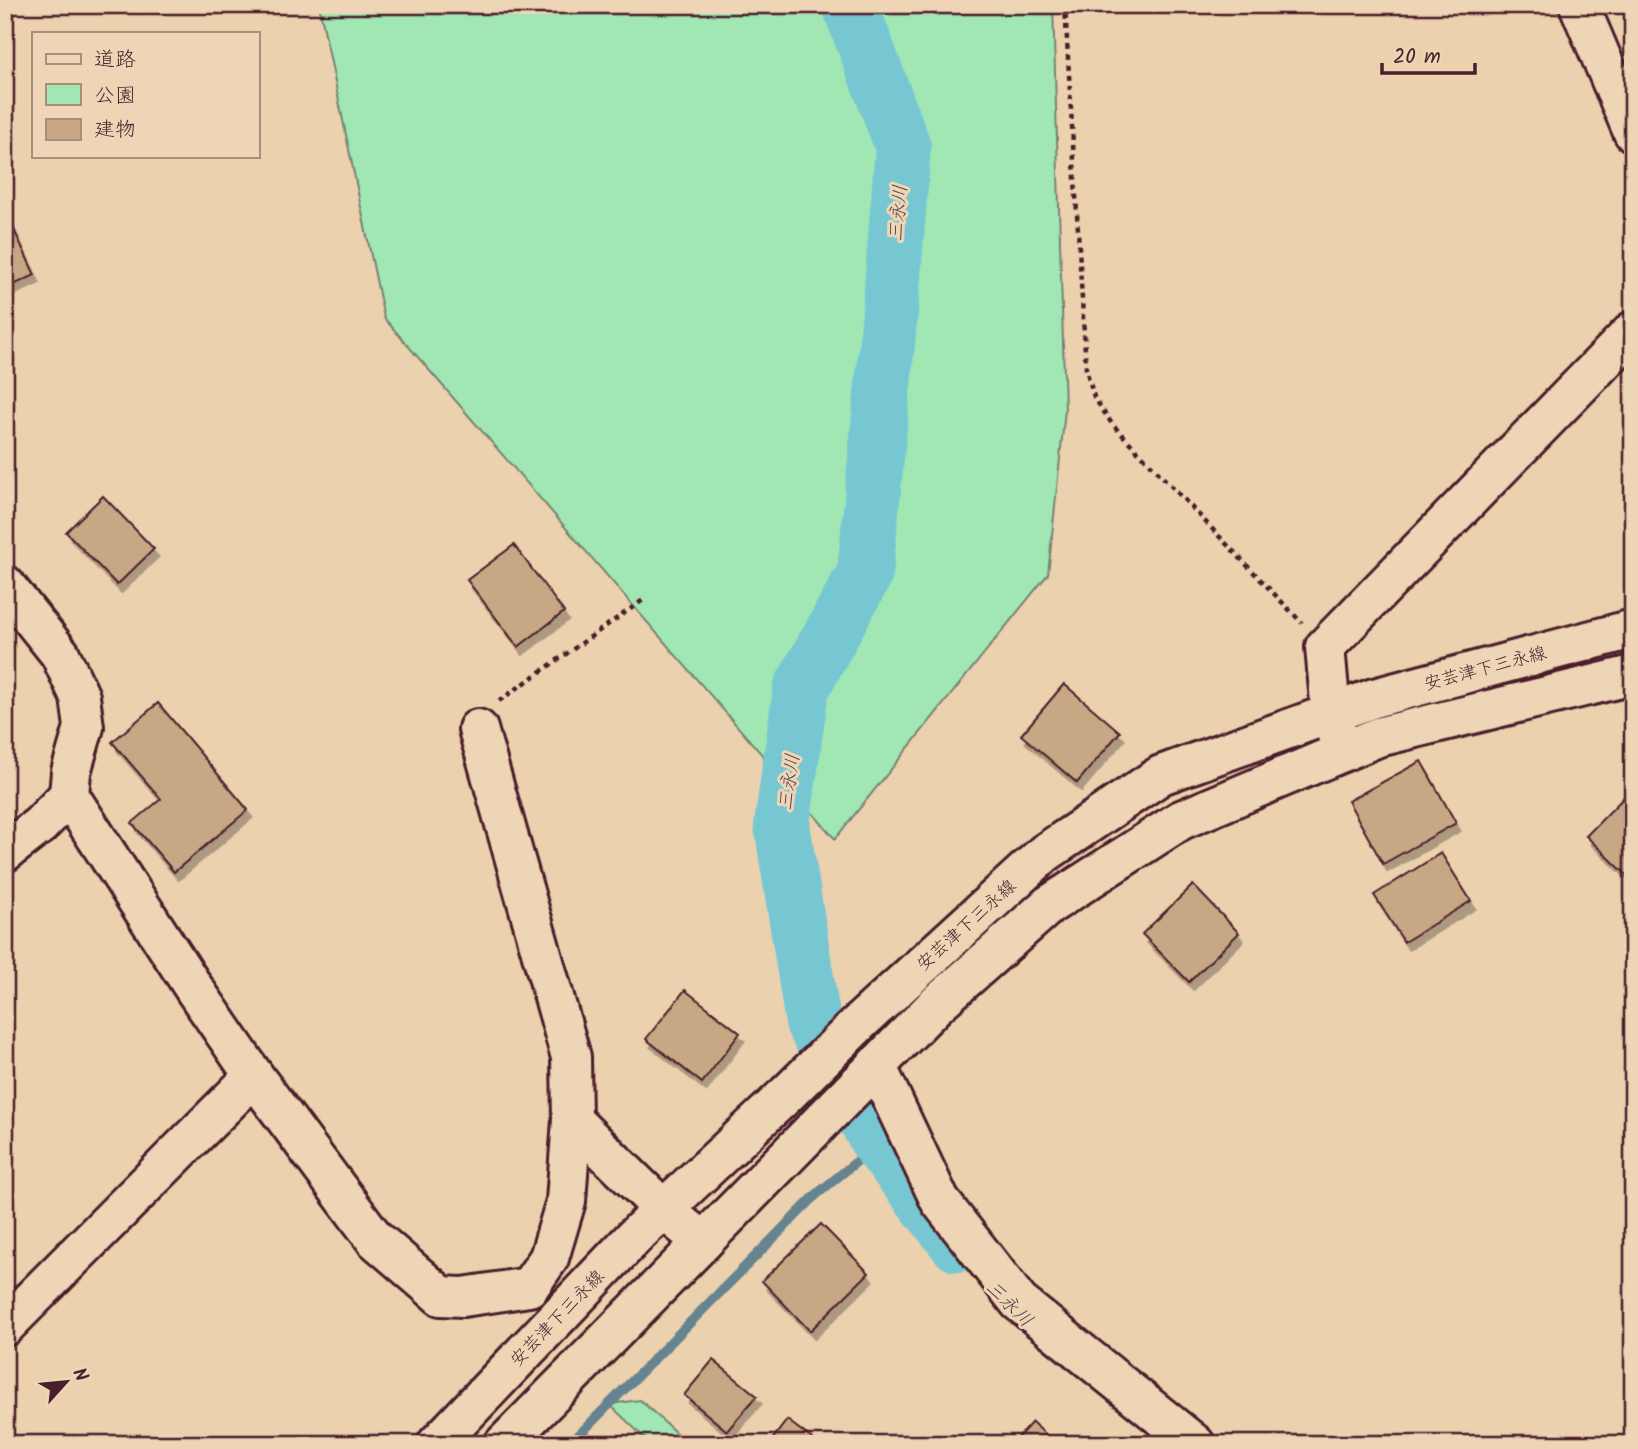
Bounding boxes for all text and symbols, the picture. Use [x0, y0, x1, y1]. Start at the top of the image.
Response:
legend [32, 32, 259, 158]
scale bar [1382, 32, 1475, 76]
text: 20 m [1393, 41, 1441, 74]
text: 道路 [94, 44, 136, 77]
text: 公園 [94, 80, 136, 113]
text: 建物 [94, 114, 136, 147]
water label: 三永川 [882, 183, 916, 243]
street label: 安芸津下三永線 [1421, 639, 1550, 700]
water label: 三永川 [771, 752, 809, 813]
street label: 安芸津下三永線 [910, 873, 1024, 979]
street label: 安芸津下三永線 [504, 1264, 612, 1374]
water label: 三永川 [978, 1274, 1040, 1335]
north arrow [32, 1348, 102, 1418]
text: N [63, 1363, 95, 1387]

